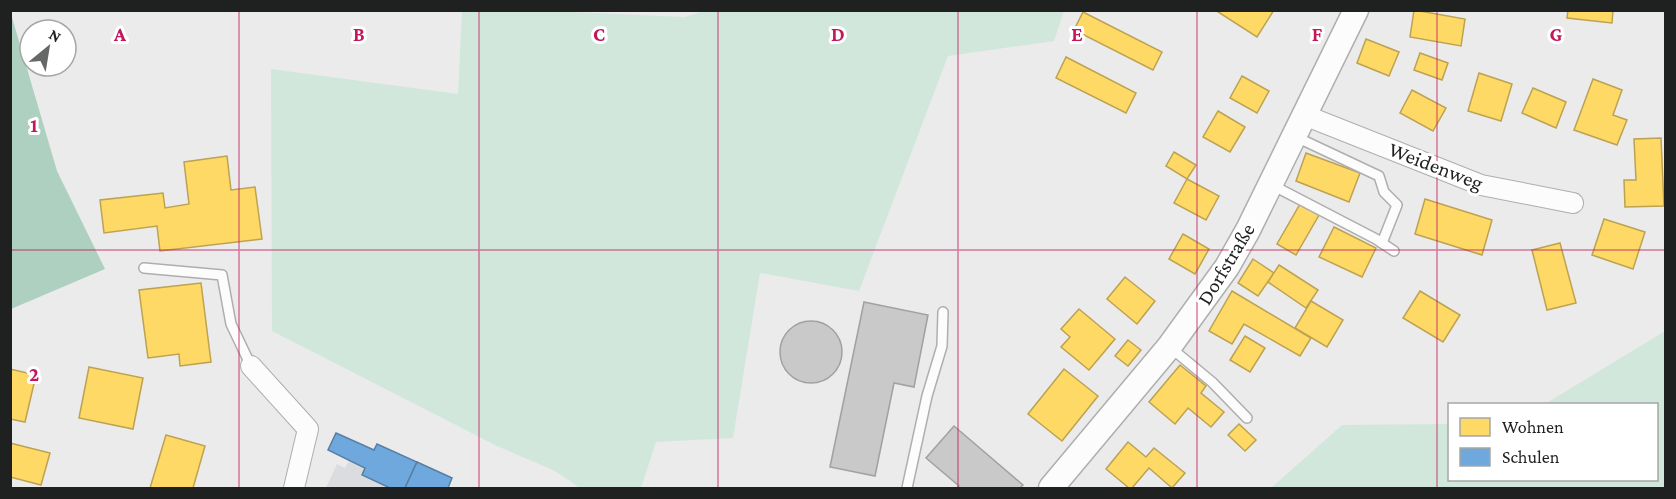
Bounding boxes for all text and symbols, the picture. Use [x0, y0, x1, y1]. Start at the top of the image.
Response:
north arrow [18, 18, 78, 78]
text: A [113, 23, 127, 45]
text: B [353, 23, 365, 45]
text: C [593, 23, 605, 45]
text: D [831, 23, 845, 45]
text: E [1071, 23, 1083, 45]
text: F [1312, 23, 1323, 45]
text: G [1550, 23, 1563, 45]
text: N [46, 25, 64, 46]
text: 1 [30, 114, 38, 136]
street label: Weidenweg [1385, 137, 1487, 195]
street label: Dorfstraße [1192, 219, 1260, 309]
text: 2 [29, 363, 39, 385]
legend [1448, 403, 1658, 481]
text: Wohnen [1502, 417, 1564, 437]
text: Schulen [1502, 447, 1560, 467]

